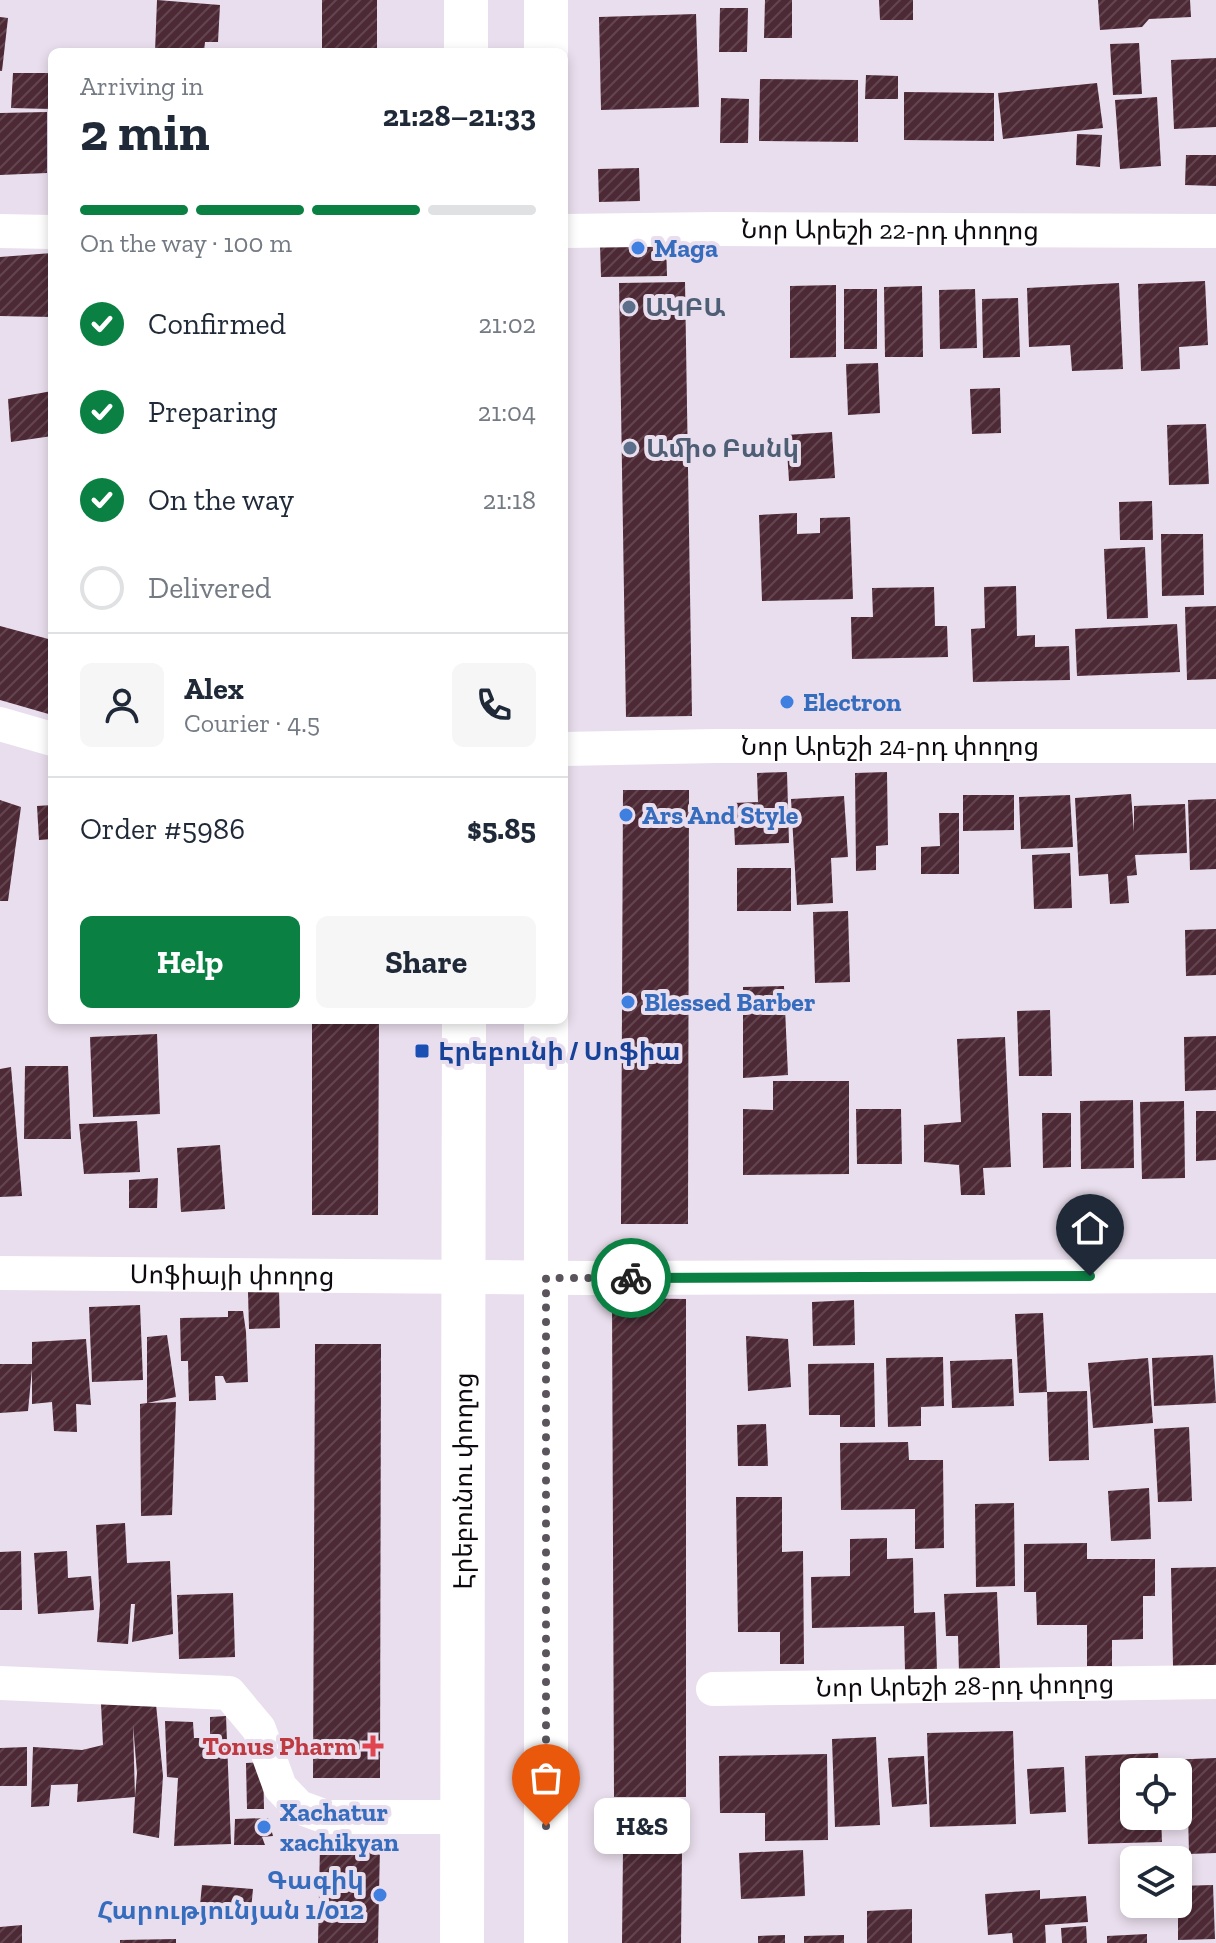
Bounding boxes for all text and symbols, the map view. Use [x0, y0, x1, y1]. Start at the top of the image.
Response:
text: Arriving in [80, 70, 203, 102]
text: 21:28–21:33 [383, 98, 536, 134]
text: 2 min [80, 101, 210, 163]
street label: Նոր Արեշի 22-րդ փողոց [741, 213, 1039, 246]
text: On the way · 100 m [80, 227, 292, 259]
place label: Maga [654, 232, 718, 264]
marker: Maga [629, 239, 647, 257]
place label: ԱԿԲԱ [645, 291, 725, 323]
marker: ԱԿԲԱ [620, 298, 638, 316]
icon: check [80, 302, 124, 346]
text: Confirmed [148, 306, 286, 342]
text: 21:02 [478, 308, 536, 340]
icon: check [80, 390, 124, 434]
text: Preparing [148, 394, 278, 430]
text: 21:04 [478, 396, 536, 428]
place label: Ամիօ Բանկ [646, 432, 799, 464]
marker: Ամիօ Բանկ [621, 439, 639, 457]
icon: check [80, 478, 124, 522]
text: On the way [148, 482, 294, 518]
text: 21:18 [483, 484, 536, 516]
text: Delivered [148, 570, 271, 606]
button: person [80, 663, 164, 747]
button: phone [452, 663, 536, 747]
text: Alex [184, 671, 244, 707]
place label: Electron [803, 686, 902, 718]
marker: Electron [778, 693, 796, 711]
text: Courier · 4.5 [184, 707, 320, 739]
street label: Նոր Արեշի 24-րդ փողոց [741, 730, 1039, 762]
place label: Ars And Style [642, 799, 799, 831]
marker: Ars And Style [617, 806, 635, 824]
text: Order #5986 [80, 811, 245, 847]
text: $5.85 [467, 811, 536, 847]
button: Help [80, 916, 300, 1008]
button: Share [316, 916, 536, 1008]
place label: Blessed Barber [644, 986, 815, 1018]
marker: Blessed Barber [619, 993, 637, 1011]
place label: Էրեբունի / Սոֆիա [438, 1035, 681, 1067]
marker: Էրեբունի / Սոֆիա [413, 1042, 431, 1060]
pin [1056, 1194, 1124, 1276]
icon: home [1068, 1206, 1112, 1250]
courier [591, 1238, 671, 1318]
icon: bike [609, 1256, 653, 1300]
street label: Սոֆիայի փողոց [130, 1258, 334, 1292]
street label: Էրեբունու փողոց [447, 1372, 479, 1590]
street label: Նոր Արեշի 28-րդ փողոց [816, 1667, 1114, 1704]
place label: Tonus Pharm [202, 1730, 357, 1762]
marker: Tonus Pharm [364, 1737, 382, 1755]
pin [512, 1744, 580, 1826]
icon: bag [524, 1756, 568, 1800]
map controls [1120, 1758, 1192, 1918]
button: locate [1120, 1758, 1192, 1830]
place label: Xachatur xachikyan [280, 1796, 400, 1858]
callout: H&S [594, 1798, 690, 1854]
text: H&S [616, 1810, 668, 1842]
marker: Xachatur xachikyan [255, 1818, 273, 1836]
button: layers [1120, 1846, 1192, 1918]
place label: Գագիկ Հարությունյան 1/012 [97, 1864, 364, 1926]
marker: Գագիկ Հարությունյան 1/012 [371, 1886, 389, 1904]

